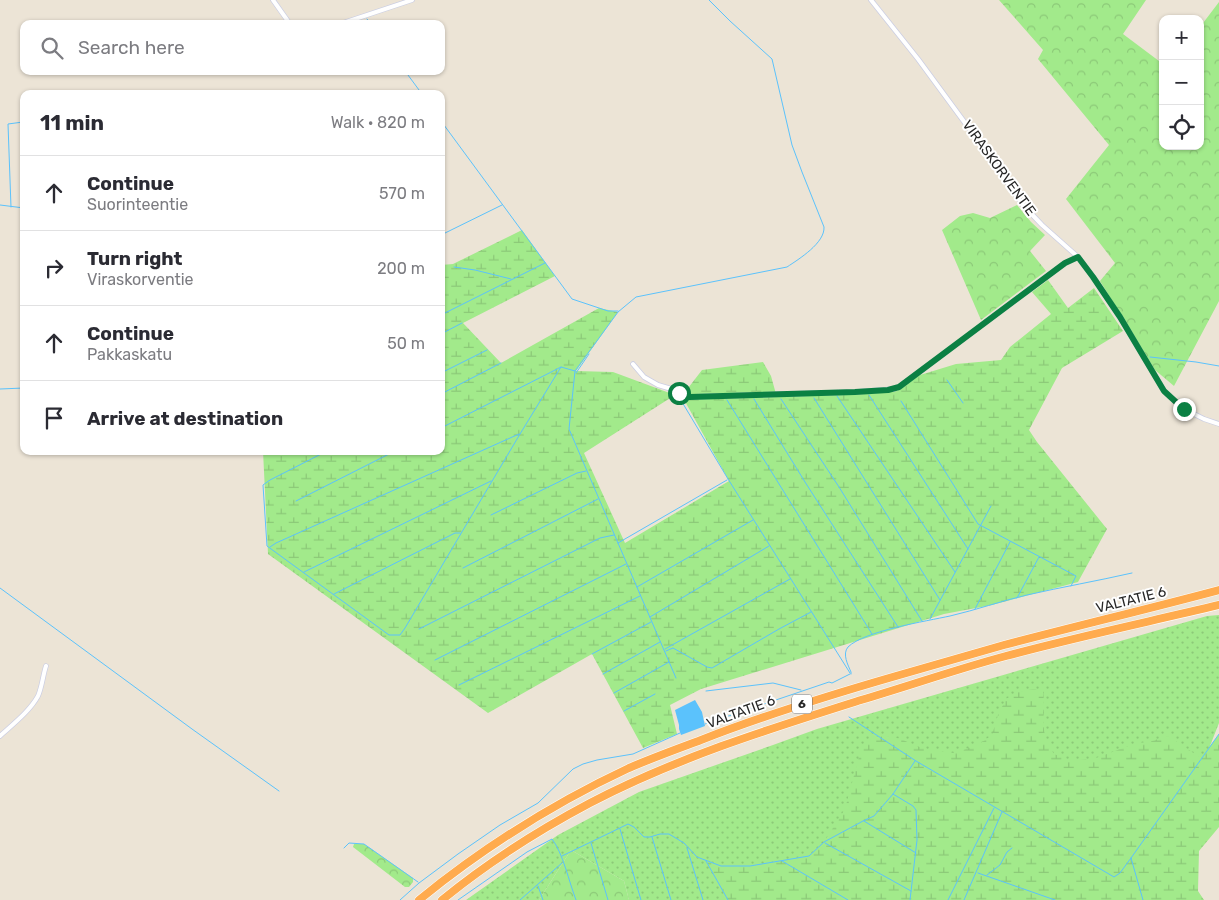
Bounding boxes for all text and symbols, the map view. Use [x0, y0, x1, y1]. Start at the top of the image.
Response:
map controls [1159, 15, 1204, 150]
button: + [1159, 15, 1204, 60]
search box [20, 20, 445, 75]
icon: search [38, 34, 66, 62]
text: Search here [78, 36, 185, 59]
button: − [1159, 60, 1204, 105]
button: locate [1159, 105, 1204, 150]
text: 11 min [40, 110, 104, 135]
text: Walk · 820 m [331, 113, 425, 132]
street label: VIRASKORVENTIE [959, 117, 1039, 219]
text: Continue [87, 172, 174, 195]
icon: ahead [40, 179, 68, 207]
text: 570 m [379, 184, 425, 203]
text: Suorinteentie [87, 195, 188, 214]
text: Turn right [87, 247, 182, 270]
icon: right [40, 254, 68, 282]
text: 200 m [377, 259, 425, 278]
text: Viraskorventie [87, 270, 194, 289]
text: Continue [87, 322, 174, 345]
icon: ahead [40, 329, 68, 357]
text: 50 m [387, 334, 425, 353]
text: Pakkaskatu [87, 345, 172, 364]
route start [668, 382, 691, 405]
route end [1173, 398, 1196, 421]
icon: arrive [40, 404, 68, 432]
text: Arrive at destination [87, 407, 283, 430]
street label: VALTATIE 6 [1094, 583, 1168, 617]
street label: VALTATIE 6 [704, 692, 778, 732]
road number: 6 [792, 694, 812, 714]

